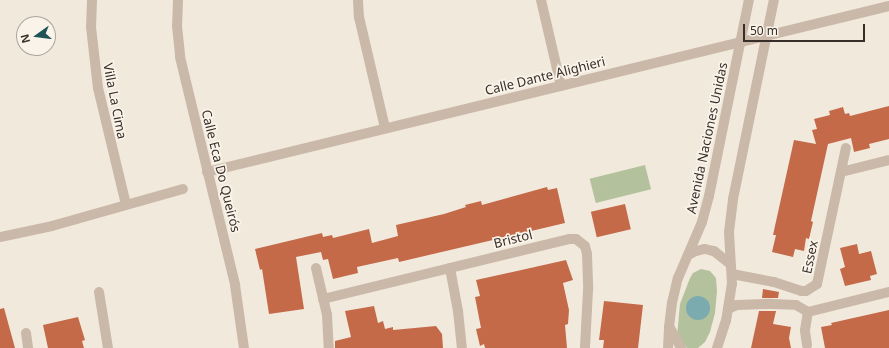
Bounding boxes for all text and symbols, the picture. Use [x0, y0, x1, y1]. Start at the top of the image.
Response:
north arrow [16, 16, 56, 56]
scale bar [745, 16, 867, 42]
text: 50 m [750, 22, 778, 39]
text: N [16, 33, 33, 45]
street label: Calle Dante Alighieri [483, 53, 607, 99]
street label: Avenida Naciones Unidas [683, 61, 731, 215]
street label: Villa La Cima [100, 62, 130, 140]
street label: Calle Eca Do Queirós [198, 108, 244, 234]
street label: Bristol [492, 227, 534, 251]
street label: Essex [799, 239, 821, 275]

